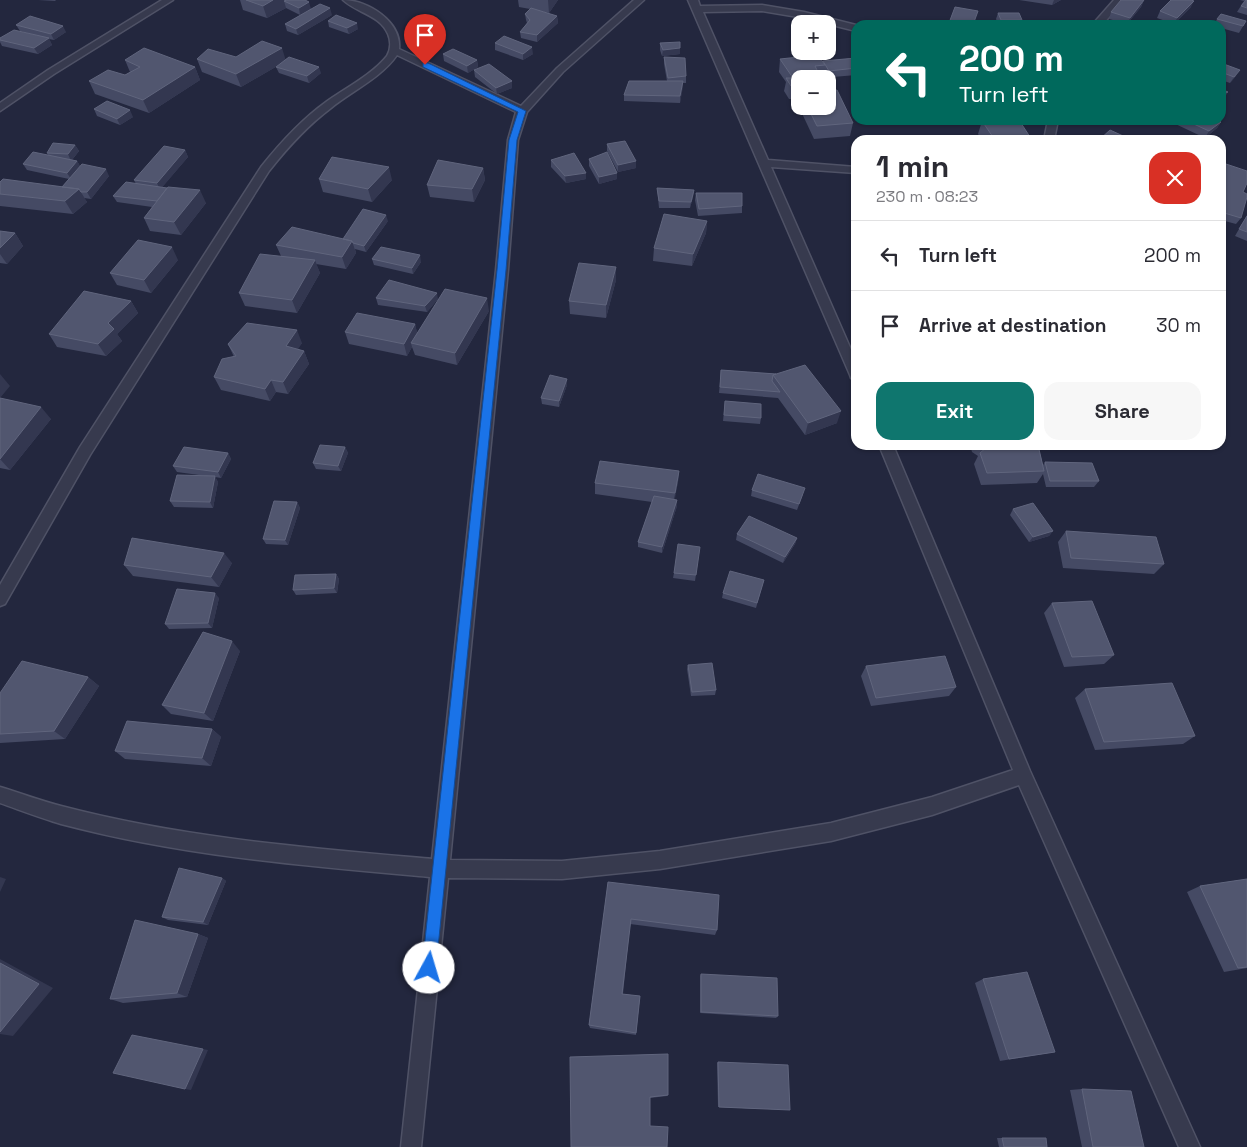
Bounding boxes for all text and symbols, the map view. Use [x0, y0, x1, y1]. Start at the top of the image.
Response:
pin [404, 14, 446, 65]
map controls [791, 15, 836, 115]
button: + [791, 15, 836, 60]
icon: arrive [411, 21, 439, 49]
text: 200 m [959, 37, 1064, 81]
icon: left [876, 40, 941, 105]
button: − [791, 70, 836, 115]
text: Turn left [959, 80, 1049, 108]
text: 1 min [876, 147, 949, 186]
button: close [1149, 152, 1201, 204]
text: 230 m · 08:23 [876, 186, 978, 207]
icon: left [876, 242, 904, 270]
text: Turn left [919, 243, 997, 268]
text: 200 m [1144, 243, 1201, 268]
icon: arrive [876, 312, 904, 340]
text: Arrive at destination [919, 313, 1107, 338]
text: 30 m [1156, 313, 1201, 338]
button: Exit [876, 382, 1034, 440]
button: Share [1044, 382, 1201, 440]
position arrow [402, 941, 454, 993]

